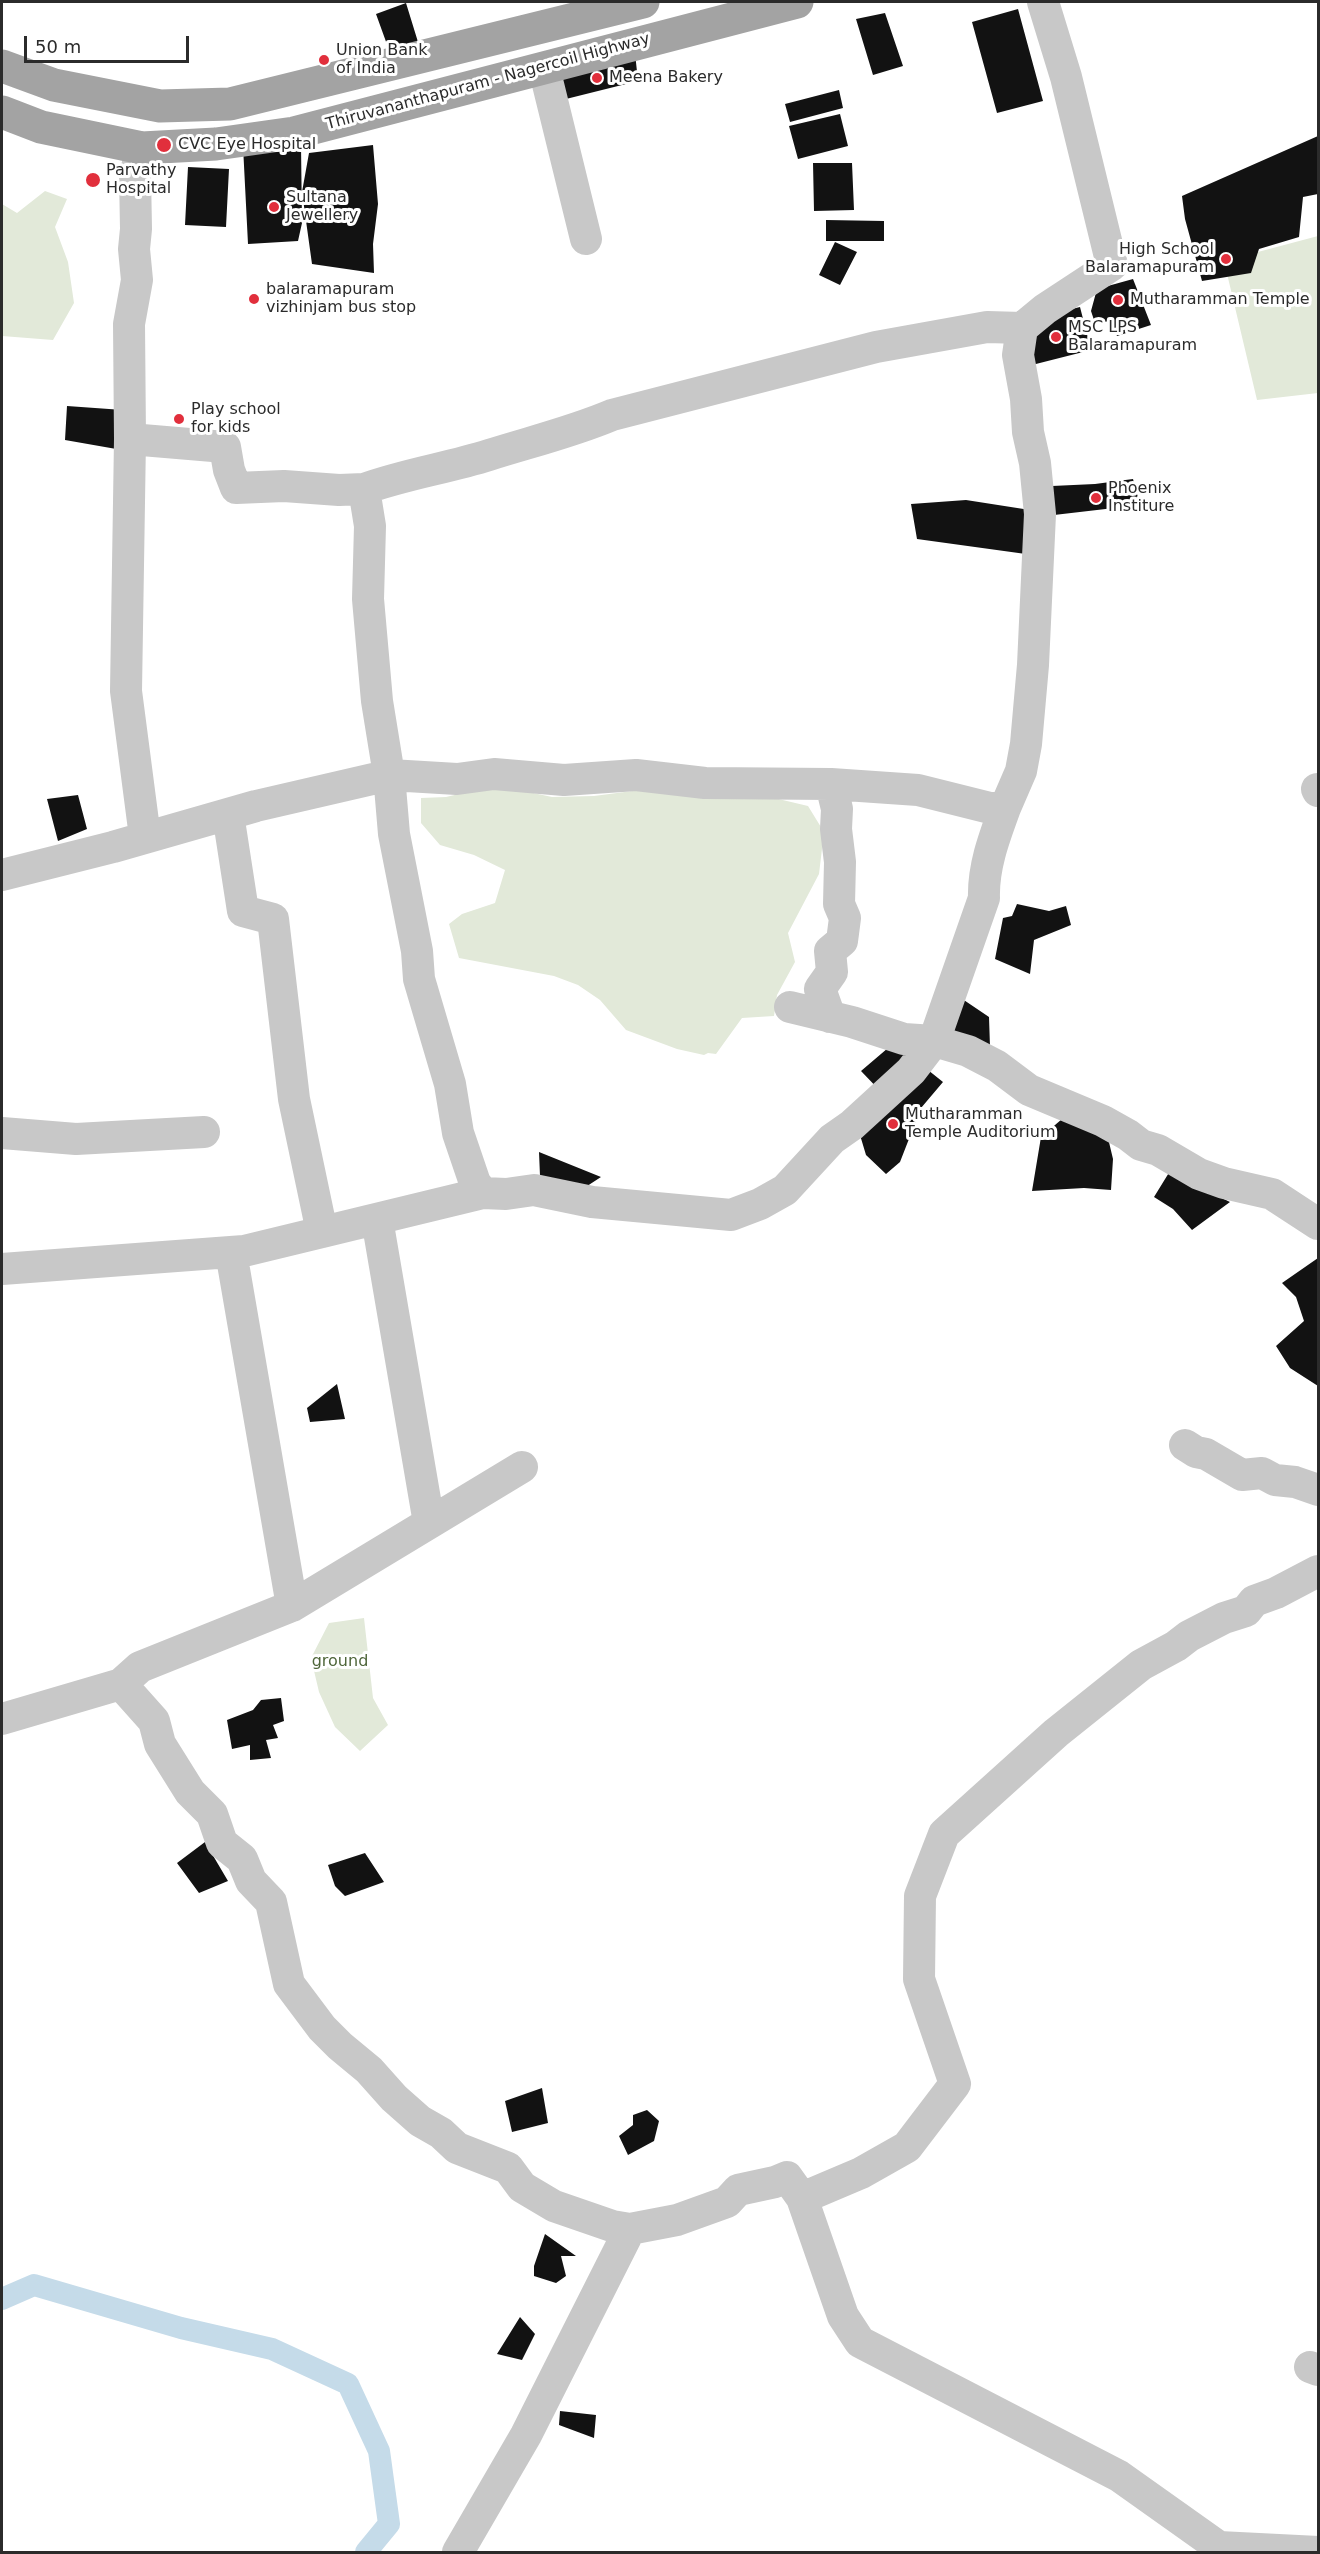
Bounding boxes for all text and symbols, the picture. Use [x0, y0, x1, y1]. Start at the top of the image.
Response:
scale bar [27, 24, 192, 62]
street label: Thiruvananthapuram - Nagercoil Highway [324, 29, 652, 135]
text: 50 m [35, 36, 81, 57]
place label: Union Bank of India [336, 41, 428, 79]
marker: Union Bank of India [317, 53, 331, 67]
place label: Meena Bakery [609, 68, 723, 88]
marker: Meena Bakery [590, 71, 604, 85]
place label: CVC Eye Hospital [178, 135, 316, 155]
marker: CVC Eye Hospital [155, 136, 173, 154]
place label: Parvathy Hospital [106, 161, 176, 199]
marker: Parvathy Hospital [84, 171, 102, 189]
place label: Sultana Jewellery [286, 188, 358, 226]
marker: Sultana Jewellery [267, 200, 281, 214]
place label: High School Balaramapuram [1085, 240, 1214, 278]
marker: High School Balaramapuram [1219, 252, 1233, 266]
place label: balaramapuram vizhinjam bus stop [266, 280, 416, 318]
place label: Mutharamman Temple [1130, 290, 1310, 310]
marker: balaramapuram vizhinjam bus stop [247, 292, 261, 306]
marker: Mutharamman Temple [1111, 293, 1125, 307]
place label: MSC LPS Balaramapuram [1068, 318, 1197, 356]
marker: MSC LPS Balaramapuram [1049, 330, 1063, 344]
place label: Play school for kids [191, 400, 281, 438]
marker: Play school for kids [172, 412, 186, 426]
place label: Phoenix Institure [1108, 479, 1174, 517]
marker: Phoenix Institure [1089, 491, 1103, 505]
place label: Mutharamman Temple Auditorium [905, 1105, 1056, 1143]
marker: Mutharamman Temple Auditorium [886, 1117, 900, 1131]
park label: ground [312, 1652, 368, 1672]

